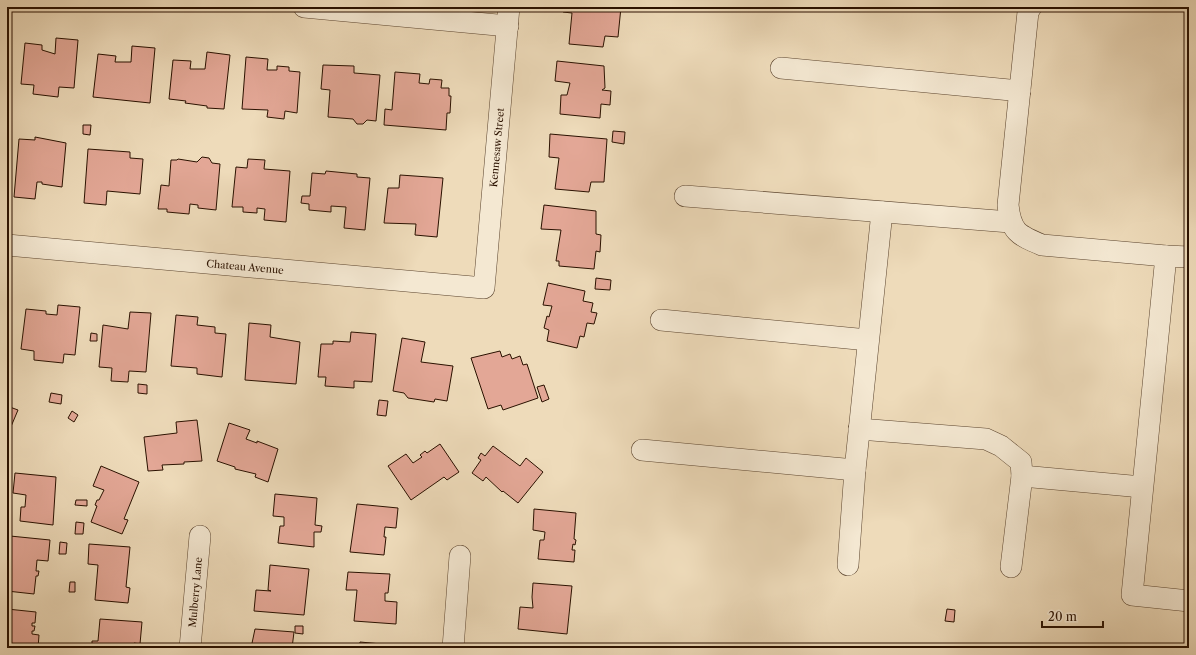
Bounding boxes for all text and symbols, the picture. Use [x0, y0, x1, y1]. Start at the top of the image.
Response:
street label: Kennesaw Street [486, 107, 507, 188]
street label: Chateau Avenue [206, 256, 285, 276]
street label: Mulberry Lane [185, 556, 205, 628]
scale bar [1042, 603, 1103, 629]
text: 20 m [1048, 609, 1077, 624]

